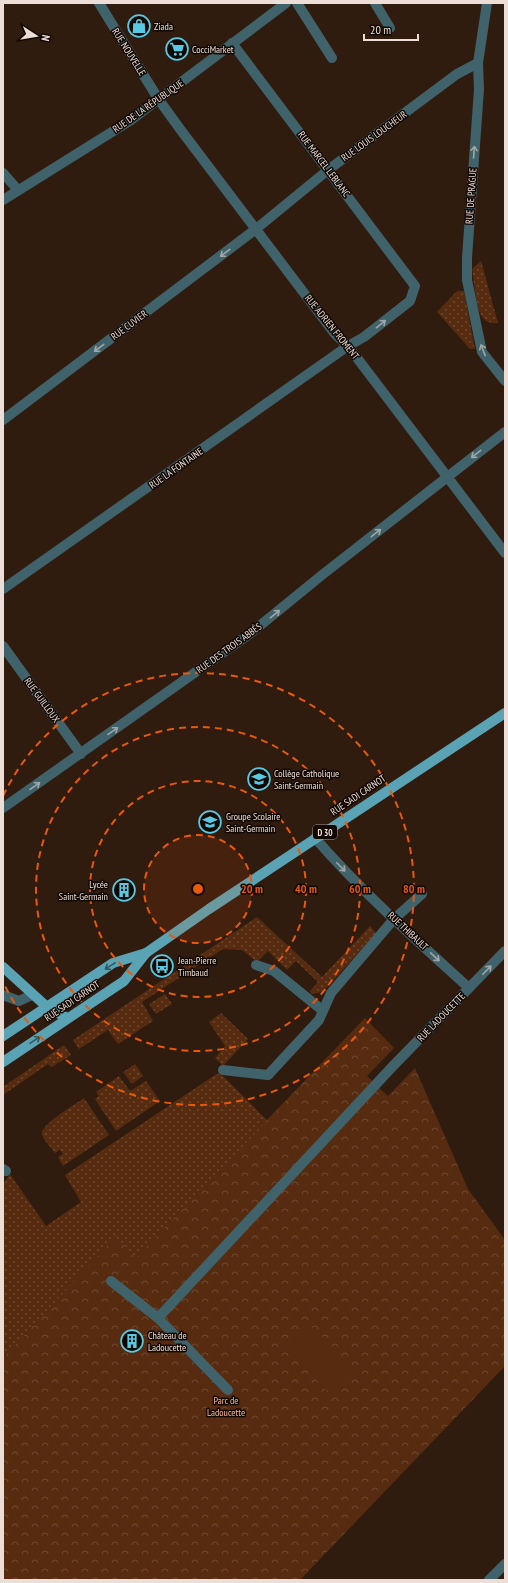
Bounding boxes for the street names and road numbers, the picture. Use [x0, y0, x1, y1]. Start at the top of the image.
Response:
street label: RUE NOUVELLE [109, 26, 149, 78]
street label: RUE DE LA RÉPUBLIQUE [110, 77, 186, 135]
street label: RUE LOUIS LOUCHEUR [339, 108, 410, 164]
street label: RUE MARCEL LEBLANC [295, 129, 353, 200]
street label: RUE DE PRAGUE [463, 168, 479, 224]
street label: RUE ADRIEN FROMENT [302, 292, 362, 362]
street label: RUE CUVIER [108, 307, 150, 343]
street label: RUE LA FONTAINE [147, 445, 205, 491]
street label: RUE DES TROIS ABBÉS [194, 620, 264, 676]
street label: RUE GUILLOUX [21, 675, 63, 725]
street label: RUE SADI CARNOT [328, 771, 389, 818]
road number: D 30 [313, 825, 337, 839]
street label: RUE THIBAULT [385, 909, 431, 953]
street label: RUE SADI CARNOT [42, 977, 103, 1024]
street label: RUE LADOUCETTE [414, 990, 468, 1044]

